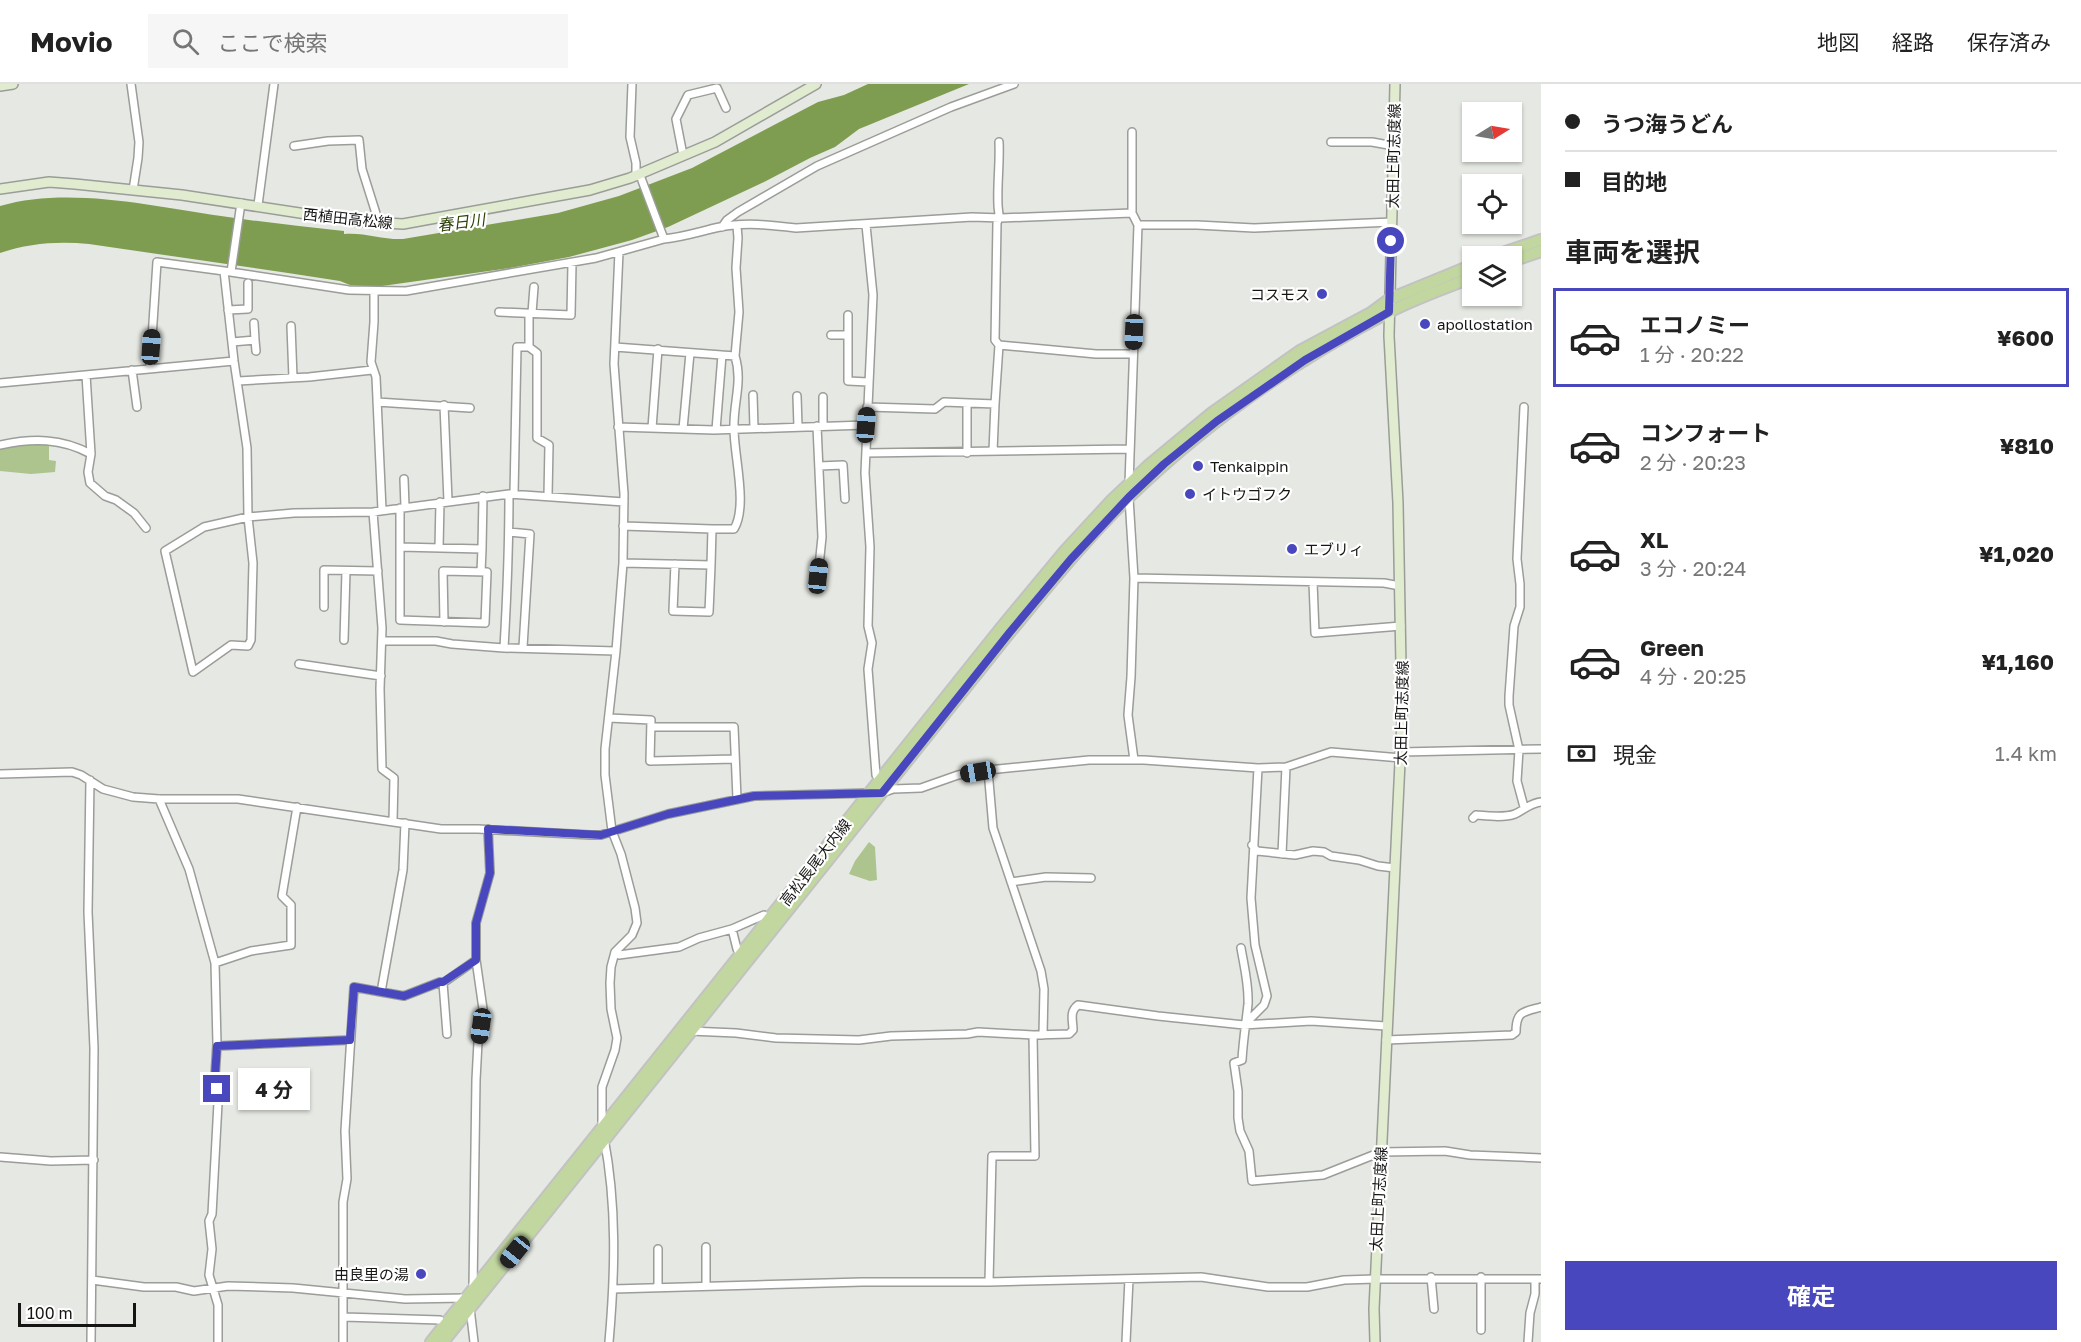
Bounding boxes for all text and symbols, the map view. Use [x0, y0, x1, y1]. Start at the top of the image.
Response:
search box [148, 14, 568, 68]
text: Movio [30, 25, 112, 58]
icon: search [169, 25, 202, 58]
text: ここで検索 [217, 29, 327, 56]
text: 地図 [1817, 29, 1859, 55]
text: 経路 [1892, 29, 1934, 55]
text: 保存済み [1967, 29, 2051, 55]
north arrow [1462, 102, 1522, 162]
map controls [1462, 102, 1522, 306]
street label: 太田上町志度線 [1383, 103, 1403, 209]
text: うつ海うどん [1601, 110, 1733, 137]
text: 目的地 [1601, 168, 1667, 195]
button: locate [1462, 174, 1522, 234]
street label: 西植田高松線 [302, 204, 394, 232]
water label: 春日川 [436, 209, 488, 235]
route start [1377, 227, 1404, 254]
text: 車両を選択 [1565, 236, 1700, 268]
button: layers [1462, 246, 1522, 306]
place label: コスモス [1250, 285, 1310, 303]
marker: コスモス [1315, 287, 1329, 301]
icon: car [1568, 311, 1622, 365]
text: エコノミー [1640, 311, 1750, 338]
car [1124, 314, 1144, 350]
place label: apollostation [1437, 315, 1533, 333]
marker: apollostation [1418, 317, 1432, 331]
text: ¥600 [1997, 324, 2054, 351]
car [141, 328, 161, 366]
text: 1 分 · 20:22 [1640, 342, 1744, 366]
car [856, 406, 876, 444]
icon: car [1568, 419, 1622, 473]
text: コンフォート [1640, 419, 1771, 446]
text: ¥810 [2000, 432, 2054, 459]
text: 2 分 · 20:23 [1640, 450, 1746, 474]
place label: Tenkaippin [1210, 457, 1288, 475]
marker: Tenkaippin [1191, 459, 1205, 473]
place label: イトウゴフク [1202, 485, 1292, 503]
marker: イトウゴフク [1183, 487, 1197, 501]
text: XL [1640, 526, 1668, 553]
icon: car [1568, 527, 1622, 581]
place label: エブリィ [1304, 540, 1364, 558]
text: ¥1,020 [1979, 540, 2054, 567]
marker: エブリィ [1285, 542, 1299, 556]
text: 3 分 · 20:24 [1640, 556, 1747, 580]
car [807, 557, 829, 595]
text: Green [1640, 634, 1704, 661]
icon: car [1568, 635, 1622, 689]
text: ¥1,160 [1982, 648, 2054, 675]
street label: 太田上町志度線 [1391, 660, 1411, 766]
text: 4 分 · 20:25 [1640, 664, 1746, 688]
icon: cash [1565, 737, 1598, 770]
text: 現金 [1613, 741, 1657, 768]
text: 1.4 km [1995, 741, 2057, 765]
car [959, 760, 997, 784]
street label: 高松長尾大内線 [776, 815, 854, 909]
car [470, 1007, 492, 1045]
callout: 4 分 [238, 1068, 310, 1110]
route end [203, 1075, 230, 1102]
text: 4 分 [255, 1077, 293, 1101]
street label: 太田上町志度線 [1366, 1146, 1390, 1252]
car [497, 1232, 533, 1272]
button: 確定 [1565, 1261, 2057, 1330]
place label: 由良里の湯 [334, 1265, 409, 1283]
marker: 由良里の湯 [414, 1267, 428, 1281]
scale bar [18, 1300, 136, 1328]
text: 100 m [27, 1303, 73, 1323]

